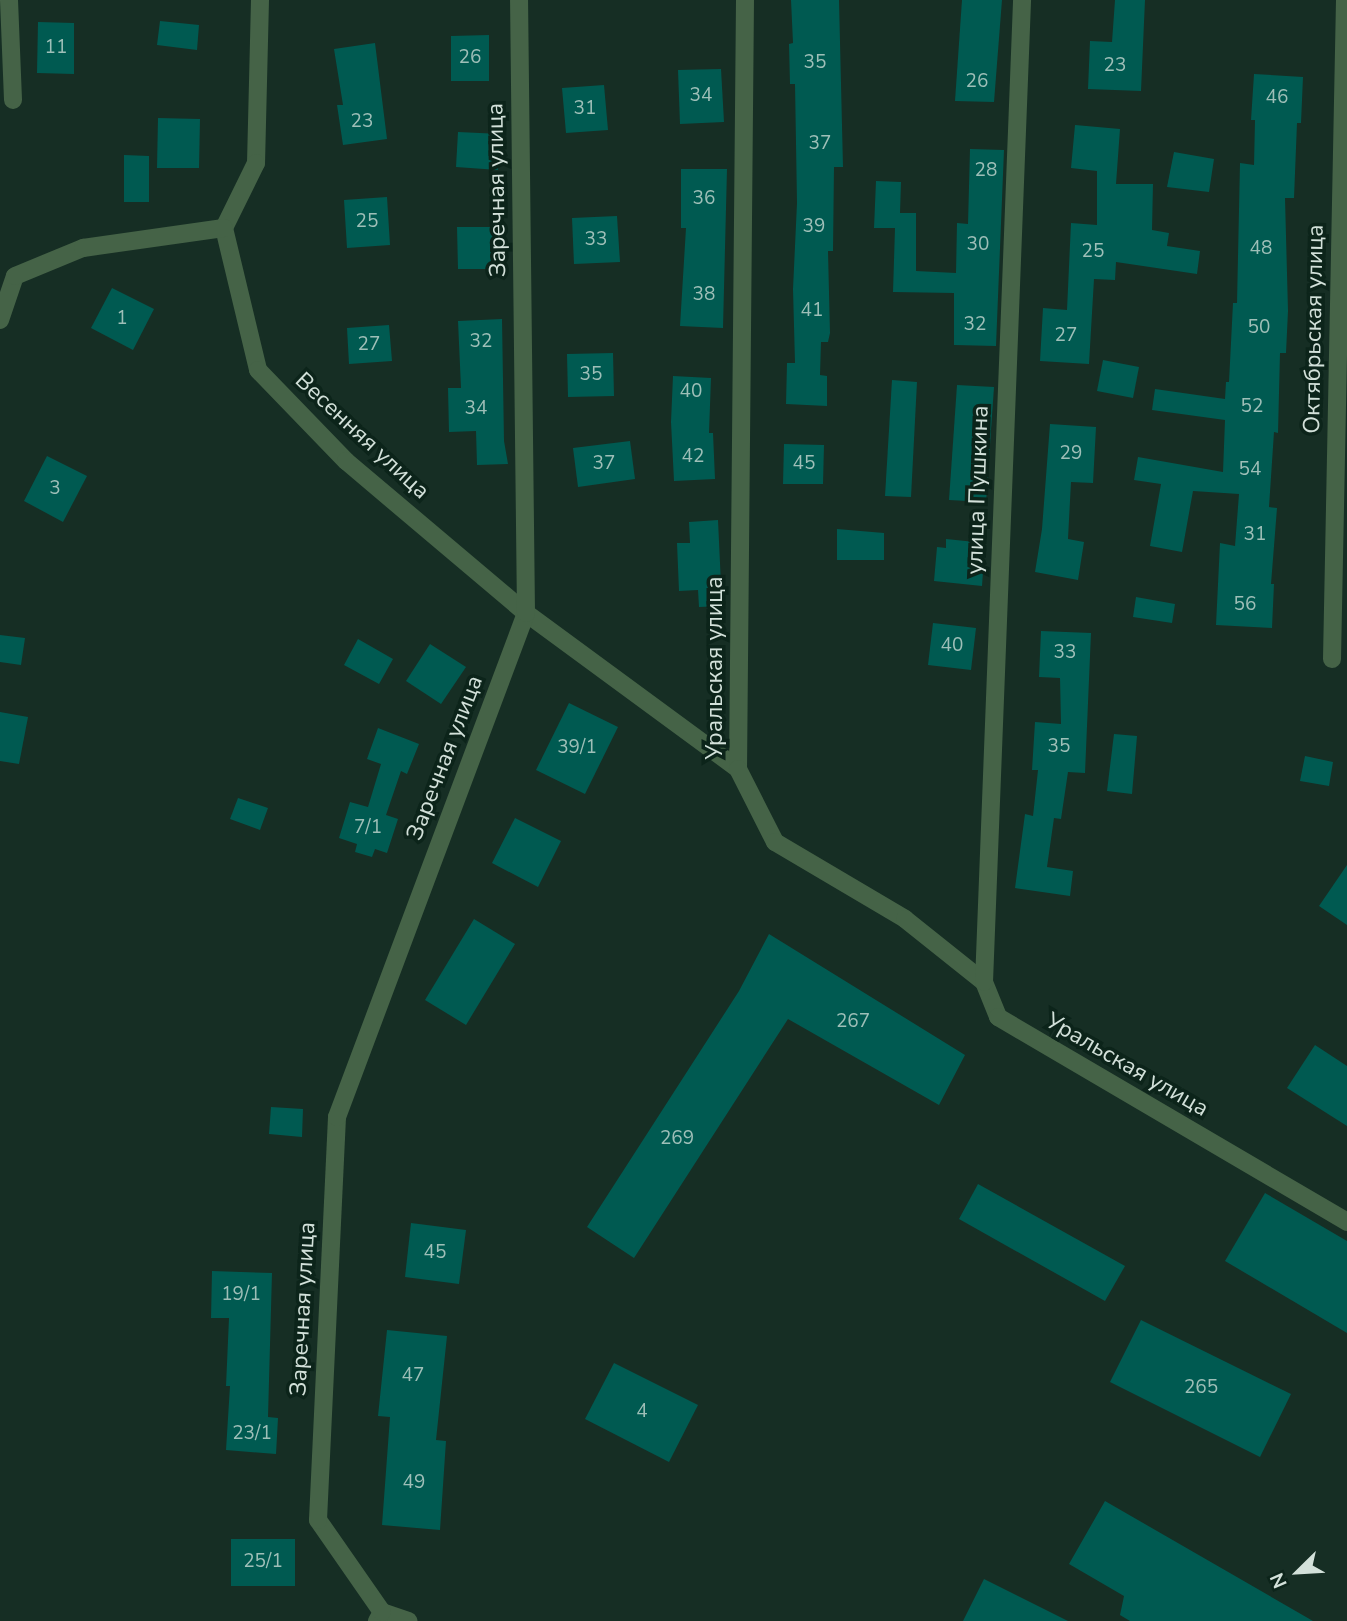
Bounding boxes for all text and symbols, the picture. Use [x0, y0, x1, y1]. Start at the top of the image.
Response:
house number: 11 [45, 37, 67, 59]
house number: 26 [459, 47, 481, 69]
house number: 35 [804, 52, 826, 74]
house number: 23 [1104, 55, 1126, 77]
house number: 26 [966, 71, 988, 93]
house number: 34 [690, 85, 712, 107]
house number: 46 [1266, 87, 1288, 109]
house number: 31 [574, 98, 596, 120]
street label: Заречная улица [482, 103, 512, 277]
house number: 23 [351, 111, 373, 133]
house number: 37 [809, 133, 831, 155]
house number: 28 [975, 160, 997, 182]
house number: 36 [693, 188, 715, 210]
house number: 25 [356, 211, 378, 233]
house number: 39 [803, 216, 825, 238]
street label: Октябрьская улица [1298, 224, 1330, 434]
house number: 33 [585, 229, 607, 251]
house number: 30 [967, 234, 989, 256]
house number: 48 [1250, 238, 1272, 260]
house number: 25 [1082, 241, 1104, 263]
house number: 38 [693, 284, 715, 306]
house number: 41 [801, 300, 823, 322]
house number: 1 [116, 308, 128, 330]
house number: 32 [964, 314, 986, 336]
house number: 50 [1248, 317, 1270, 339]
house number: 27 [1055, 325, 1077, 347]
house number: 32 [470, 331, 492, 353]
house number: 27 [358, 334, 380, 356]
house number: 35 [580, 364, 602, 386]
street label: Весенняя улица [289, 367, 435, 505]
house number: 40 [680, 381, 702, 403]
house number: 52 [1241, 396, 1263, 418]
house number: 34 [465, 398, 487, 420]
street label: улица Пушкина [961, 405, 995, 575]
house number: 29 [1060, 443, 1082, 465]
house number: 42 [682, 446, 704, 468]
house number: 37 [593, 453, 615, 475]
house number: 45 [793, 453, 815, 475]
house number: 54 [1239, 459, 1261, 481]
house number: 3 [49, 478, 61, 500]
house number: 31 [1244, 524, 1266, 546]
street label: Уральская улица [701, 576, 729, 760]
house number: 56 [1234, 594, 1256, 616]
house number: 40 [941, 635, 963, 657]
house number: 33 [1054, 642, 1076, 664]
street label: Заречная улица [401, 672, 489, 844]
house number: 35 [1048, 736, 1070, 758]
house number: 39/1 [557, 737, 597, 759]
house number: 7/1 [354, 817, 382, 839]
street label: Уральская улица [1041, 1007, 1213, 1123]
house number: 267 [836, 1011, 870, 1033]
house number: 269 [660, 1128, 694, 1150]
street label: Заречная улица [285, 1221, 321, 1397]
house number: 45 [424, 1242, 446, 1264]
house number: 19/1 [221, 1284, 261, 1306]
house number: 47 [402, 1365, 424, 1387]
house number: 265 [1184, 1377, 1218, 1399]
house number: 4 [636, 1401, 648, 1423]
house number: 23/1 [232, 1423, 272, 1445]
house number: 49 [403, 1472, 425, 1494]
north arrow [1263, 1537, 1333, 1607]
house number: 25/1 [243, 1551, 283, 1573]
text: N [1264, 1569, 1294, 1592]

